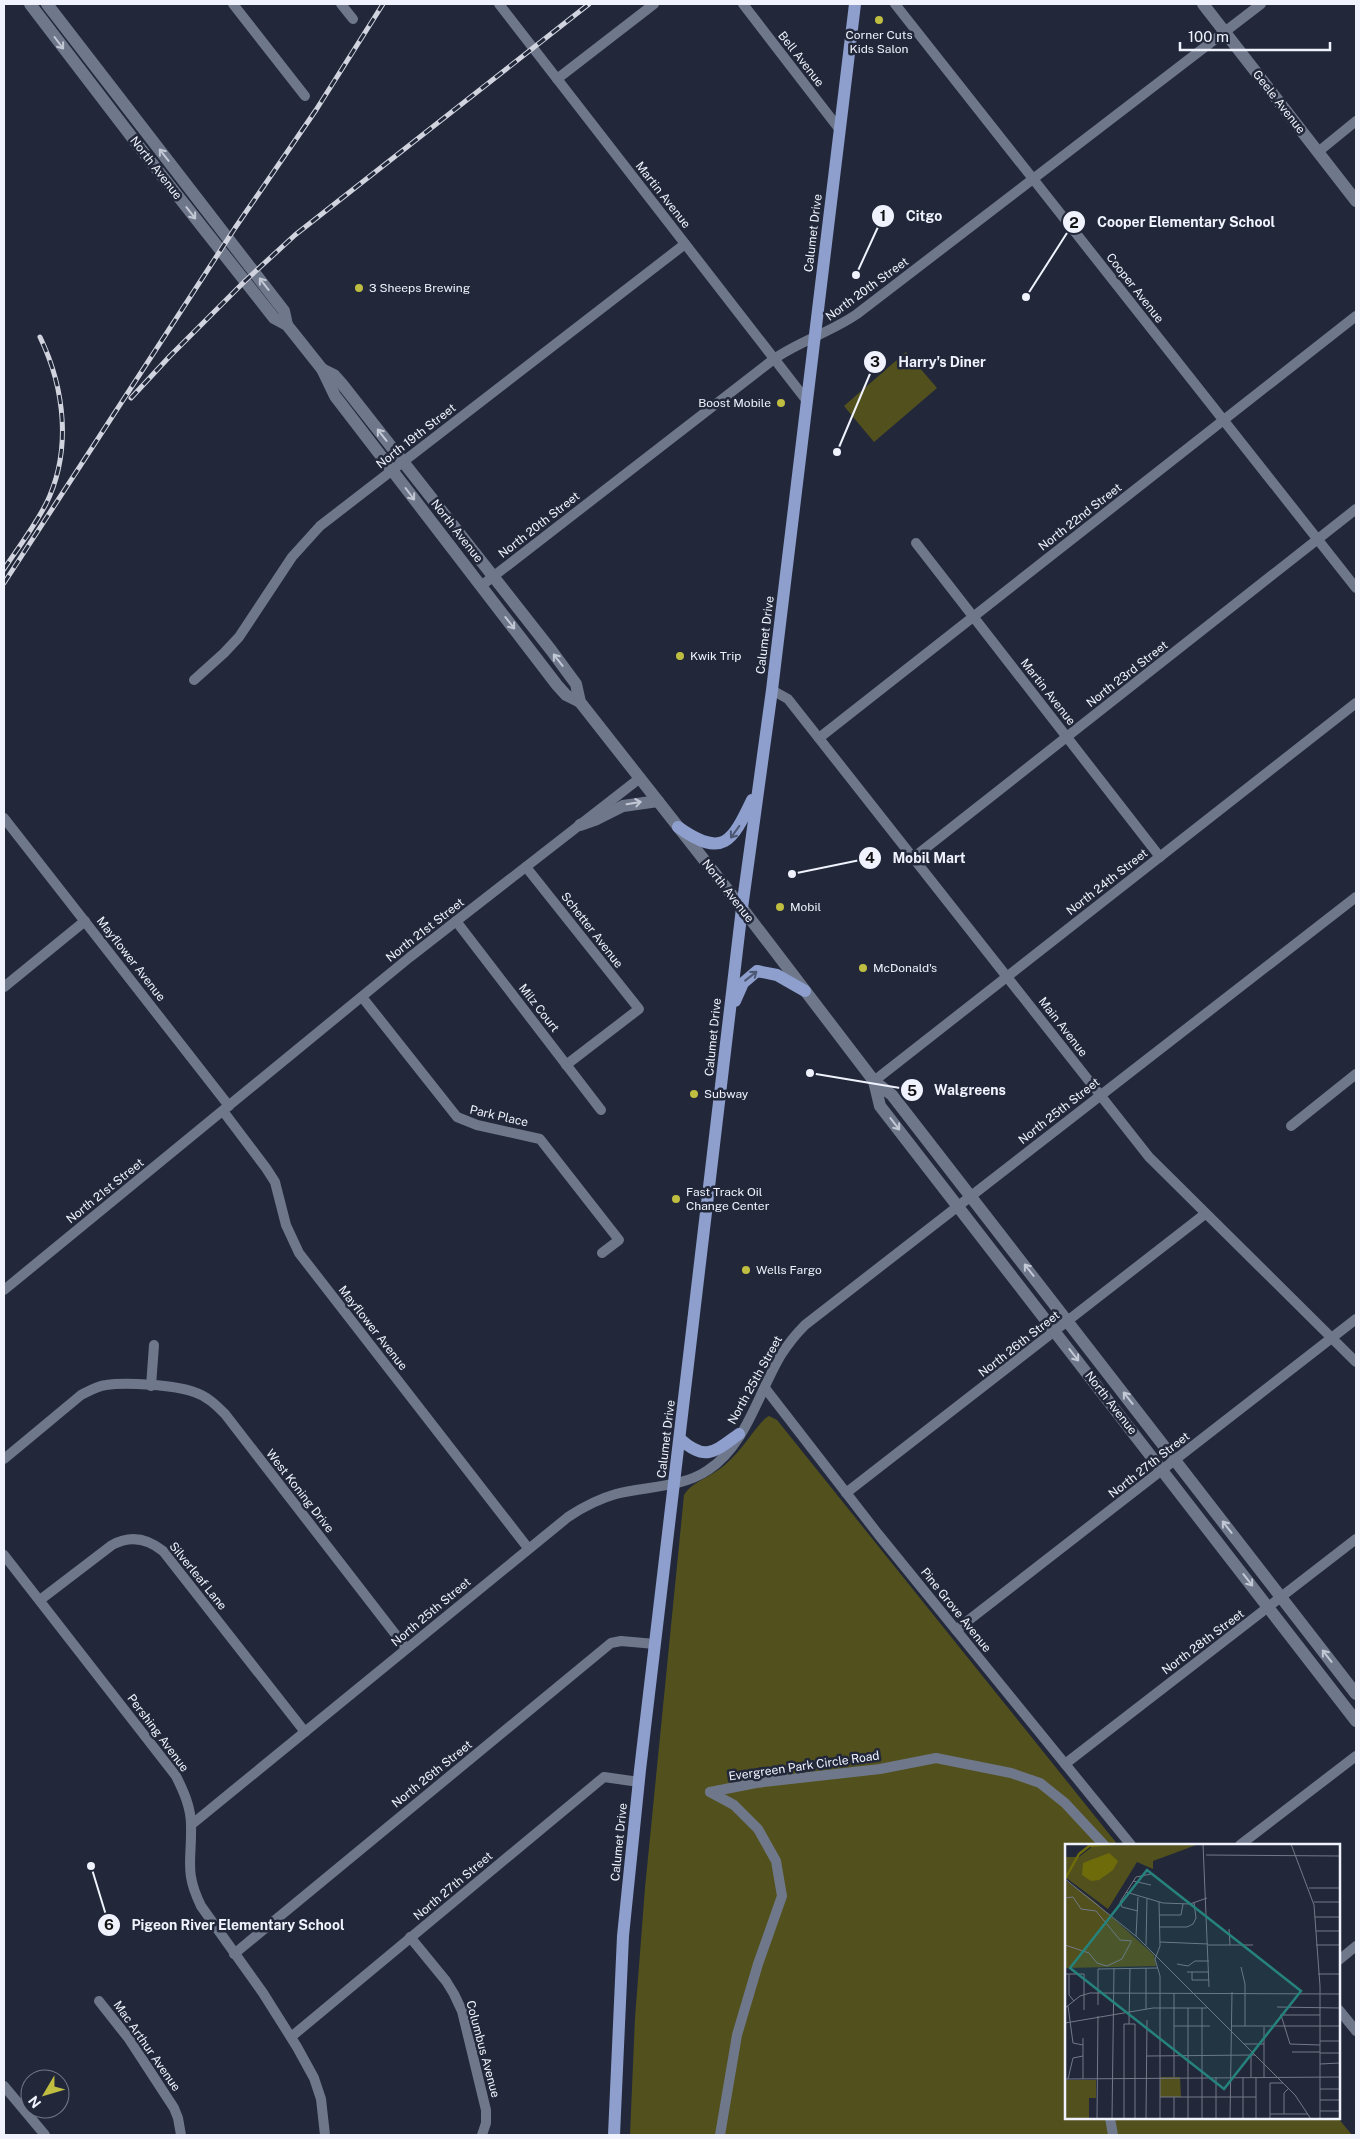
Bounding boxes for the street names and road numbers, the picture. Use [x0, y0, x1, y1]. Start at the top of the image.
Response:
street label: Bell Avenue [775, 29, 827, 90]
street label: Geele Avenue [1250, 68, 1308, 137]
street label: North Avenue [127, 134, 185, 202]
street label: Martin Avenue [633, 159, 693, 231]
street label: Calumet Drive [801, 193, 825, 273]
street label: Cooper Avenue [1103, 250, 1167, 326]
street label: North 20th Street [823, 254, 911, 324]
street label: North 19th Street [374, 401, 459, 471]
street label: North 22nd Street [1036, 480, 1124, 554]
street label: North 20th Street [496, 489, 583, 561]
street label: North Avenue [428, 497, 486, 565]
street label: Calumet Drive [753, 595, 777, 675]
street label: North 23rd Street [1084, 638, 1171, 710]
street label: Martin Avenue [1018, 656, 1078, 728]
street label: North 24th Street [1064, 846, 1151, 918]
street label: North Avenue [699, 857, 757, 925]
street label: Schetter Avenue [558, 889, 626, 971]
street label: North 21st Street [383, 895, 467, 965]
street label: Mayflower Avenue [94, 914, 168, 1004]
street label: Milz Court [516, 981, 562, 1035]
street label: Main Avenue [1036, 995, 1091, 1060]
street label: Calumet Drive [702, 997, 724, 1077]
street label: North 25th Street [1016, 1075, 1103, 1147]
street label: Park Place [468, 1102, 530, 1130]
street label: North 21st Street [64, 1155, 147, 1226]
street label: Mayflower Avenue [336, 1283, 410, 1373]
street label: North 26th Street [976, 1308, 1063, 1380]
street label: North 25th Street [725, 1333, 785, 1427]
street label: North Avenue [1082, 1369, 1140, 1437]
street label: Calumet Drive [654, 1399, 678, 1479]
street label: North 27th Street [1106, 1429, 1192, 1501]
street label: West Koning Drive [263, 1447, 337, 1536]
street label: Silverleaf Lane [166, 1539, 230, 1613]
street label: Pine Grove Avenue [918, 1565, 994, 1655]
street label: North 25th Street [389, 1575, 474, 1649]
street label: North 28th Street [1159, 1606, 1247, 1677]
street label: Pershing Avenue [124, 1691, 192, 1775]
street label: North 26th Street [389, 1737, 475, 1811]
street label: Evergreen Park Circle Road [728, 1748, 880, 1784]
street label: Calumet Drive [608, 1802, 630, 1882]
street label: North 27th Street [411, 1849, 496, 1923]
street label: Mac Arthur Avenue [111, 1998, 184, 2094]
street label: Columbus Avenue [463, 1999, 503, 2099]

